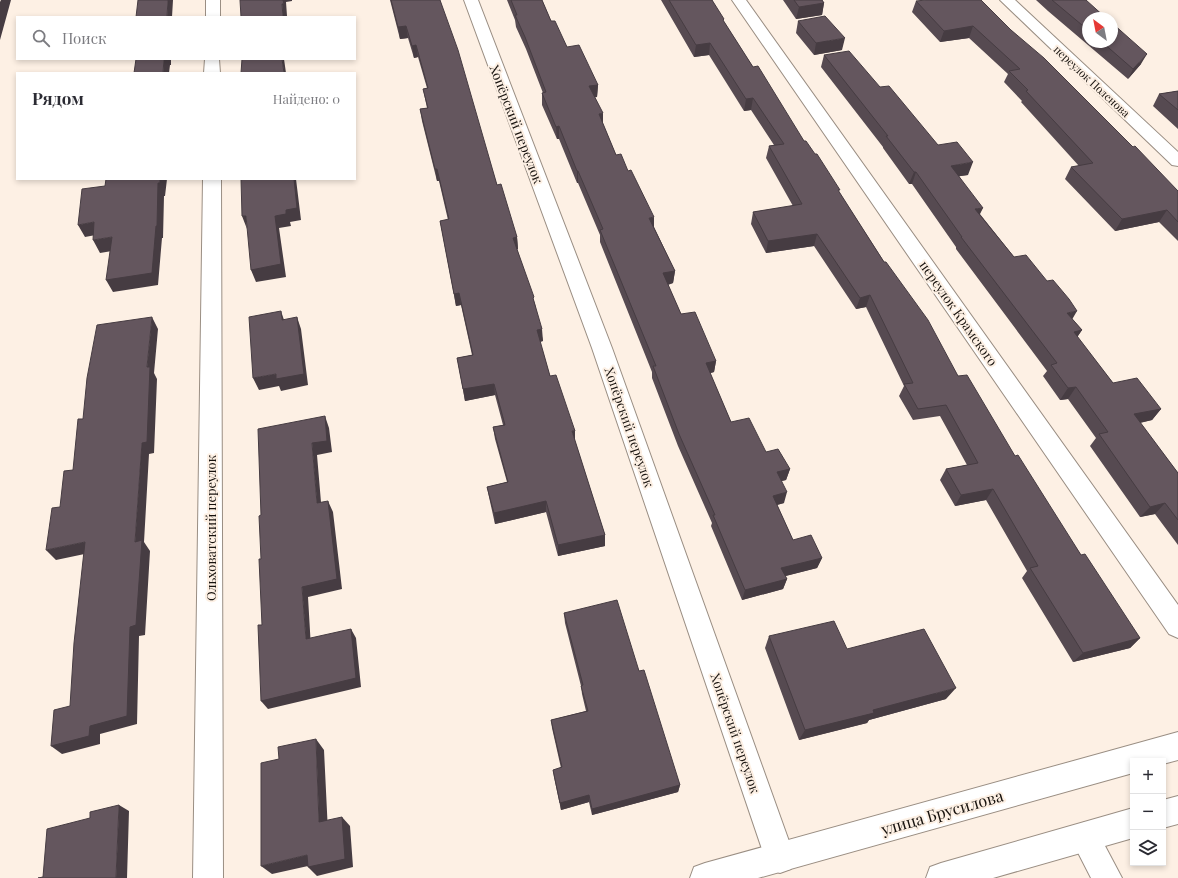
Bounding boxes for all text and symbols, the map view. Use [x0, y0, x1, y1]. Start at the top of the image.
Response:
north arrow [1082, 12, 1118, 48]
search box [16, 16, 356, 60]
icon: search [30, 27, 52, 49]
text: Поиск [62, 28, 107, 48]
street label: переулок Поленова [1051, 42, 1134, 121]
street label: Хопёрский переулок [487, 62, 548, 186]
text: Рядом [32, 87, 84, 109]
text: Найдено: 0 [273, 90, 340, 107]
street label: переулок Крамского [916, 257, 1002, 369]
street label: Хопёрский переулок [601, 365, 659, 490]
street label: Ольховатский переулок [202, 454, 219, 601]
street label: Хопёрский переулок [707, 671, 765, 796]
map controls [1130, 758, 1166, 866]
button: + [1130, 758, 1166, 794]
street label: улица Брусилова [878, 785, 1005, 840]
button: − [1130, 794, 1166, 830]
button: layers [1130, 830, 1166, 866]

